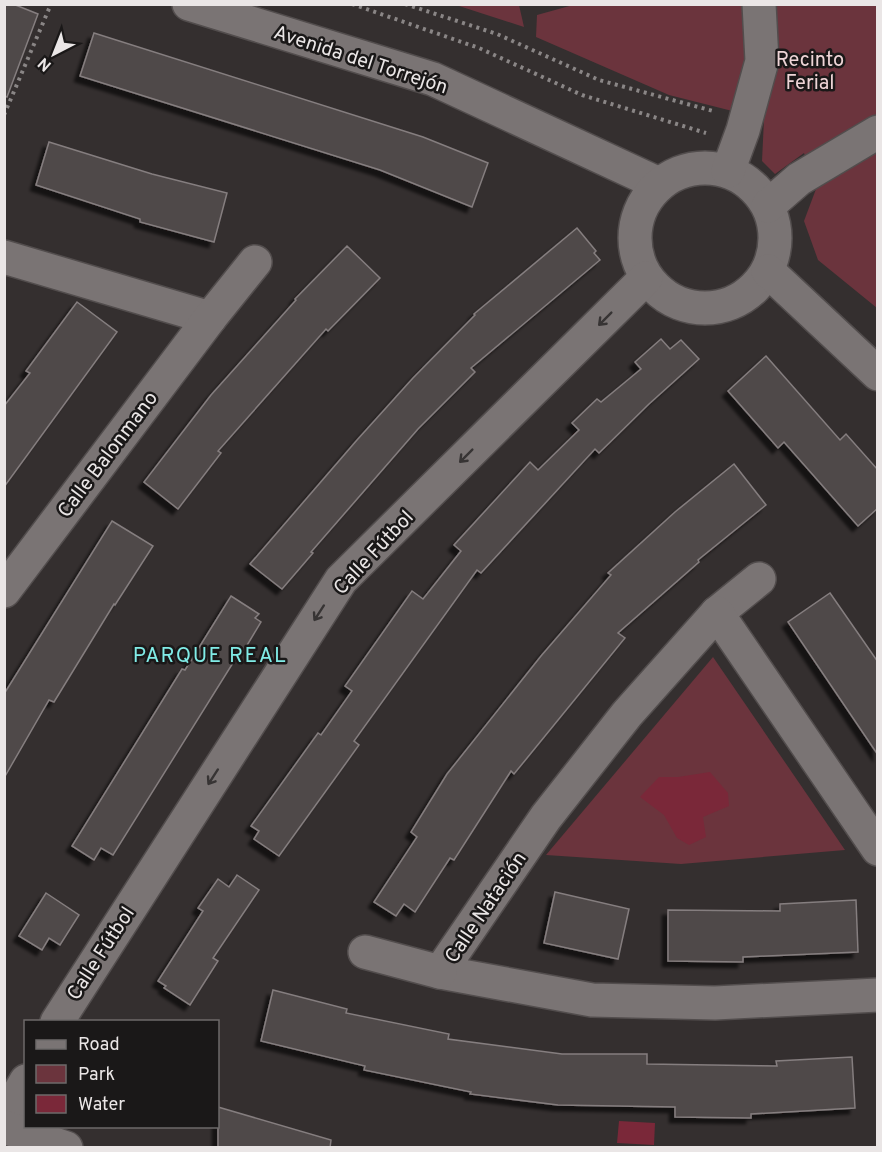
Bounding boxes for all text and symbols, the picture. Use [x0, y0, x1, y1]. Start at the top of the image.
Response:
street label: Avenida del Torrejón [270, 20, 451, 101]
north arrow [24, 24, 84, 84]
park label: Recinto Ferial [776, 48, 844, 97]
text: N [34, 52, 56, 75]
one-way arrow [597, 312, 612, 326]
street label: Calle Balonmano [53, 387, 165, 524]
one-way arrow [459, 448, 474, 463]
street label: Calle Fútbol [329, 506, 420, 601]
one-way arrow [313, 605, 325, 621]
district label: PARQUE REAL [133, 643, 287, 670]
one-way arrow [207, 768, 219, 785]
street label: Calle Natación [440, 847, 533, 969]
street label: Calle Fútbol [62, 902, 142, 1006]
legend [24, 1020, 219, 1128]
text: Road [78, 1034, 120, 1057]
text: Park [78, 1064, 115, 1087]
text: Water [78, 1094, 125, 1117]

